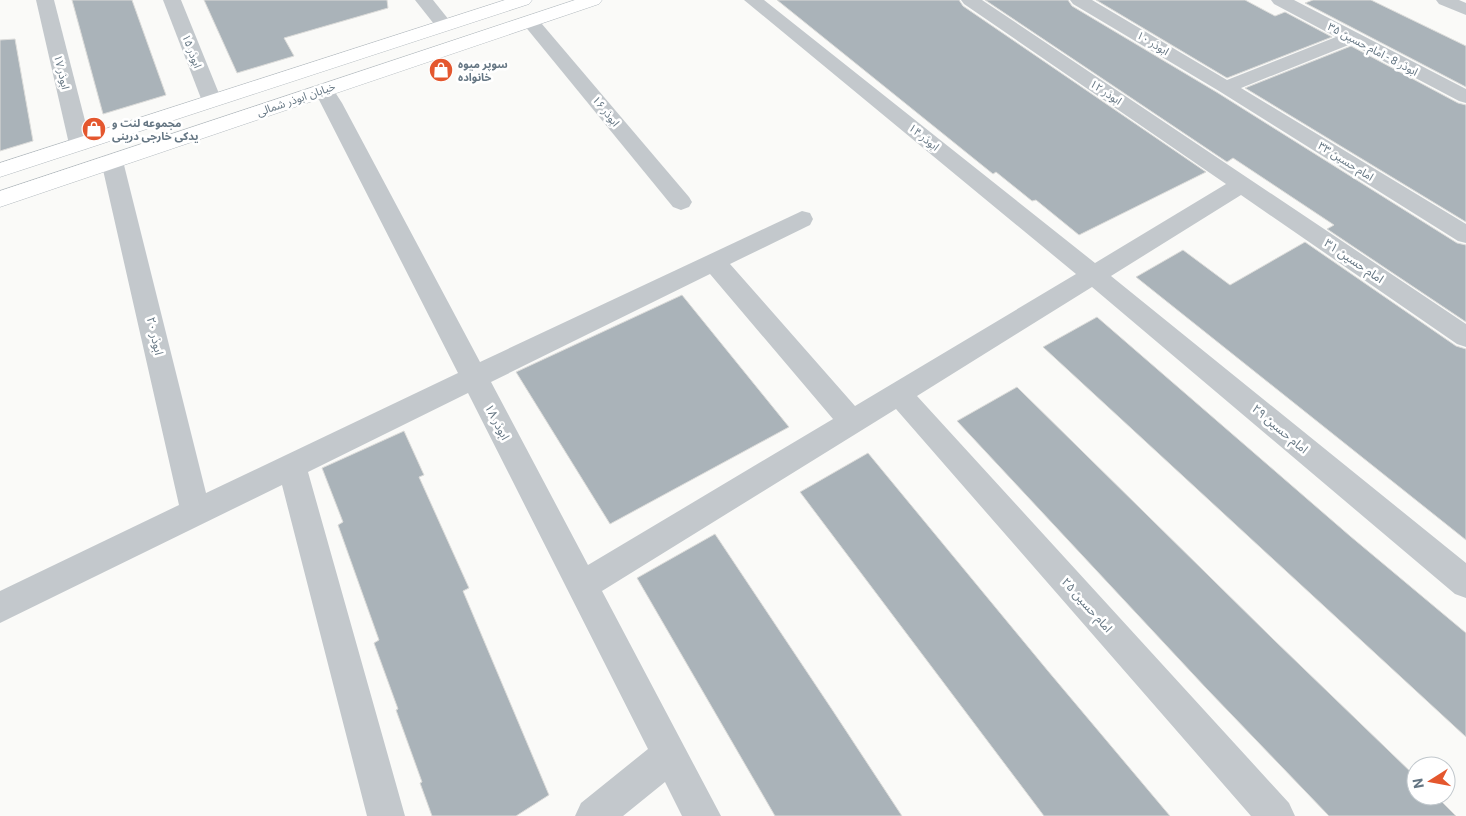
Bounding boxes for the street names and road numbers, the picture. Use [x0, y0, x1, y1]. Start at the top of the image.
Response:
street label: ابوذر 8 - امام حسین ۳۵ [1325, 20, 1420, 80]
street label: ابوذر ۱۰ [1134, 29, 1171, 58]
street label: ابوذر ۱۵ [179, 32, 204, 70]
street label: ابوذر ۱۷ [51, 53, 72, 91]
street label: ابوذر ۱۲ [1087, 77, 1124, 108]
street label: خیابان ابوذر شمالی [255, 80, 338, 119]
street label: ابوذر ۱۶ [589, 93, 622, 129]
street label: ابوذر ۱۴ [906, 121, 942, 154]
street label: امام حسین ۳۳ [1315, 139, 1376, 184]
street label: امام حسین ۳۱ [1321, 236, 1386, 288]
street label: ابوذر ۲۰ [144, 316, 166, 357]
street label: ابوذر ۱۸ [482, 402, 512, 442]
street label: امام حسین ۲۹ [1248, 402, 1311, 458]
street label: امام حسین ۲۵ [1057, 575, 1115, 637]

